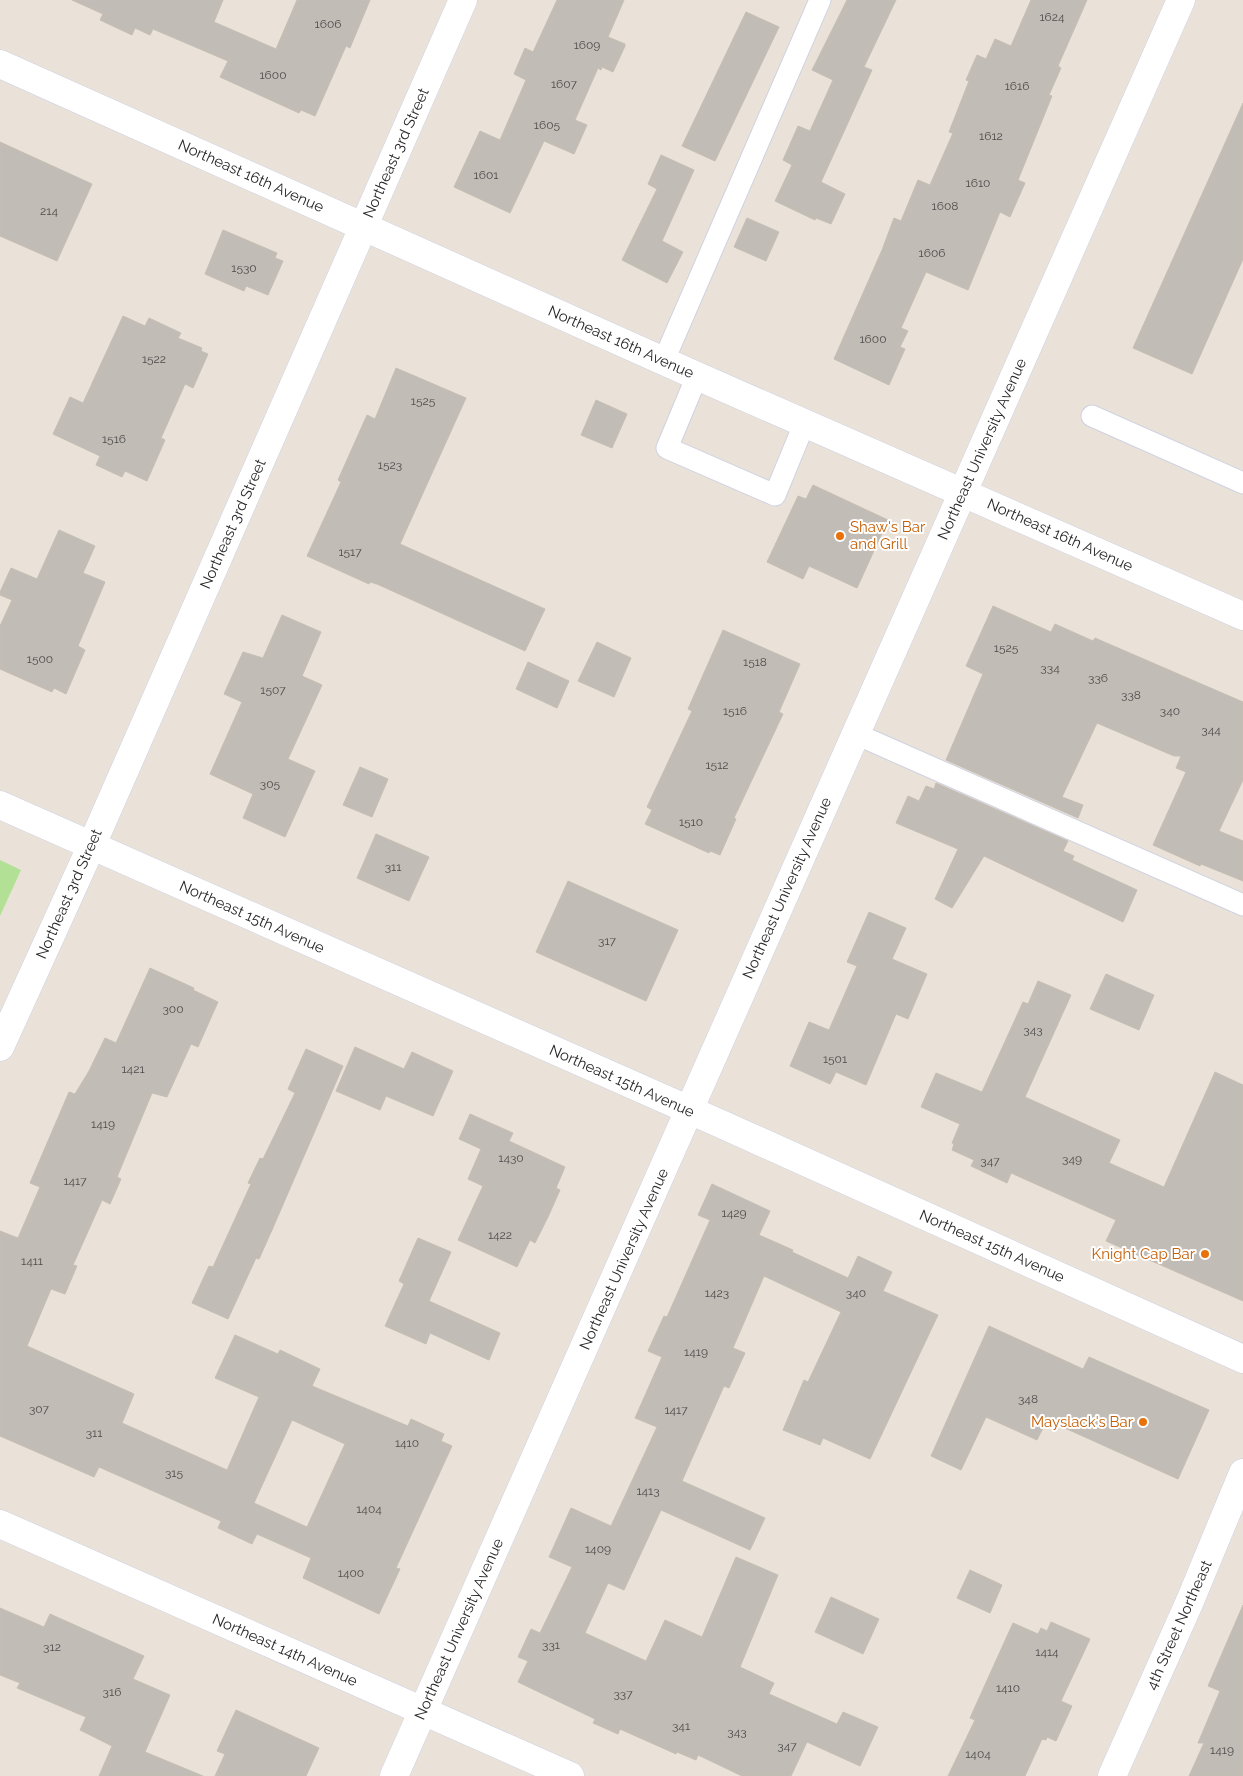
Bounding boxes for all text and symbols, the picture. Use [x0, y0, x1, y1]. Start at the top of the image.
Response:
house number: 1624 [1039, 10, 1065, 24]
house number: 1606 [315, 17, 341, 31]
house number: 1609 [574, 38, 600, 52]
house number: 1600 [259, 68, 287, 82]
house number: 1607 [551, 77, 578, 91]
house number: 1616 [1005, 79, 1029, 93]
street label: Northeast 3rd Street [359, 85, 433, 221]
house number: 1605 [534, 118, 561, 132]
house number: 1612 [979, 129, 1003, 143]
street label: Northeast 16th Avenue [175, 136, 327, 216]
house number: 1601 [474, 168, 498, 182]
house number: 1610 [966, 176, 990, 190]
house number: 1608 [932, 199, 958, 213]
house number: 214 [40, 204, 58, 218]
house number: 1606 [919, 246, 945, 260]
house number: 1530 [231, 261, 257, 275]
street label: Northeast 16th Avenue [545, 302, 697, 382]
house number: 1600 [859, 332, 887, 346]
house number: 1522 [142, 352, 166, 366]
street label: Northeast University Avenue [934, 355, 1030, 543]
house number: 1525 [411, 394, 436, 408]
house number: 1516 [102, 432, 126, 446]
street label: Northeast 3rd Street [196, 456, 270, 592]
house number: 1523 [378, 458, 402, 472]
street label: Northeast 16th Avenue [984, 495, 1136, 575]
place label: Shaw's Bar and Grill [850, 518, 926, 553]
marker: Shaw's Bar and Grill [834, 530, 846, 542]
house number: 1517 [338, 545, 362, 559]
house number: 1525 [994, 641, 1019, 655]
house number: 1500 [27, 652, 53, 666]
house number: 1518 [743, 655, 767, 669]
house number: 334 [1040, 661, 1060, 675]
house number: 336 [1088, 671, 1108, 685]
house number: 1507 [260, 683, 286, 697]
house number: 338 [1121, 688, 1141, 702]
house number: 1516 [723, 704, 747, 718]
house number: 340 [1160, 704, 1180, 718]
house number: 344 [1201, 723, 1221, 737]
house number: 1512 [705, 758, 729, 772]
house number: 305 [260, 777, 281, 791]
street label: Northeast University Avenue [739, 794, 835, 982]
house number: 1510 [679, 815, 703, 829]
street label: Northeast 3rd Street [32, 826, 106, 962]
house number: 311 [385, 860, 401, 874]
street label: Northeast 15th Avenue [177, 877, 327, 957]
house number: 317 [598, 934, 617, 948]
house number: 300 [162, 1002, 184, 1016]
house number: 343 [1023, 1023, 1043, 1037]
street label: Northeast 15th Avenue [547, 1041, 697, 1121]
house number: 1501 [823, 1052, 847, 1066]
house number: 1421 [121, 1062, 145, 1076]
house number: 1419 [91, 1117, 115, 1131]
house number: 1430 [498, 1151, 524, 1165]
house number: 349 [1062, 1152, 1082, 1166]
house number: 347 [980, 1154, 1000, 1168]
street label: Northeast University Avenue [576, 1165, 672, 1353]
house number: 1417 [63, 1174, 87, 1188]
house number: 1429 [722, 1206, 746, 1220]
street label: Northeast 15th Avenue [917, 1206, 1067, 1286]
house number: 1422 [488, 1228, 512, 1242]
place label: Knight Cap Bar [1092, 1245, 1196, 1263]
marker: Knight Cap Bar [1199, 1248, 1211, 1260]
house number: 1411 [21, 1254, 43, 1268]
house number: 1423 [705, 1286, 729, 1300]
house number: 340 [846, 1286, 866, 1300]
house number: 1419 [684, 1345, 708, 1359]
house number: 348 [1018, 1392, 1038, 1406]
house number: 307 [29, 1402, 50, 1416]
house number: 1417 [664, 1403, 688, 1417]
place label: Mayslack's Bar [1031, 1413, 1134, 1431]
marker: Mayslack's Bar [1137, 1416, 1149, 1428]
house number: 311 [86, 1426, 102, 1440]
house number: 1410 [395, 1436, 419, 1450]
house number: 315 [165, 1466, 183, 1480]
house number: 1413 [636, 1484, 660, 1498]
house number: 1404 [356, 1502, 382, 1516]
street label: Northeast University Avenue [411, 1535, 507, 1723]
house number: 1409 [585, 1542, 611, 1556]
street label: 4th Street Northeast [1142, 1557, 1216, 1693]
house number: 1400 [338, 1566, 364, 1580]
street label: Northeast 14th Avenue [210, 1610, 360, 1690]
house number: 331 [542, 1638, 560, 1652]
house number: 312 [43, 1640, 61, 1654]
house number: 1414 [1035, 1645, 1059, 1659]
house number: 1410 [996, 1681, 1020, 1695]
house number: 316 [103, 1685, 121, 1699]
house number: 337 [613, 1687, 633, 1701]
house number: 341 [672, 1719, 690, 1733]
house number: 343 [727, 1725, 747, 1739]
house number: 347 [777, 1739, 797, 1753]
house number: 1419 [1210, 1743, 1234, 1757]
house number: 1404 [965, 1747, 991, 1761]

